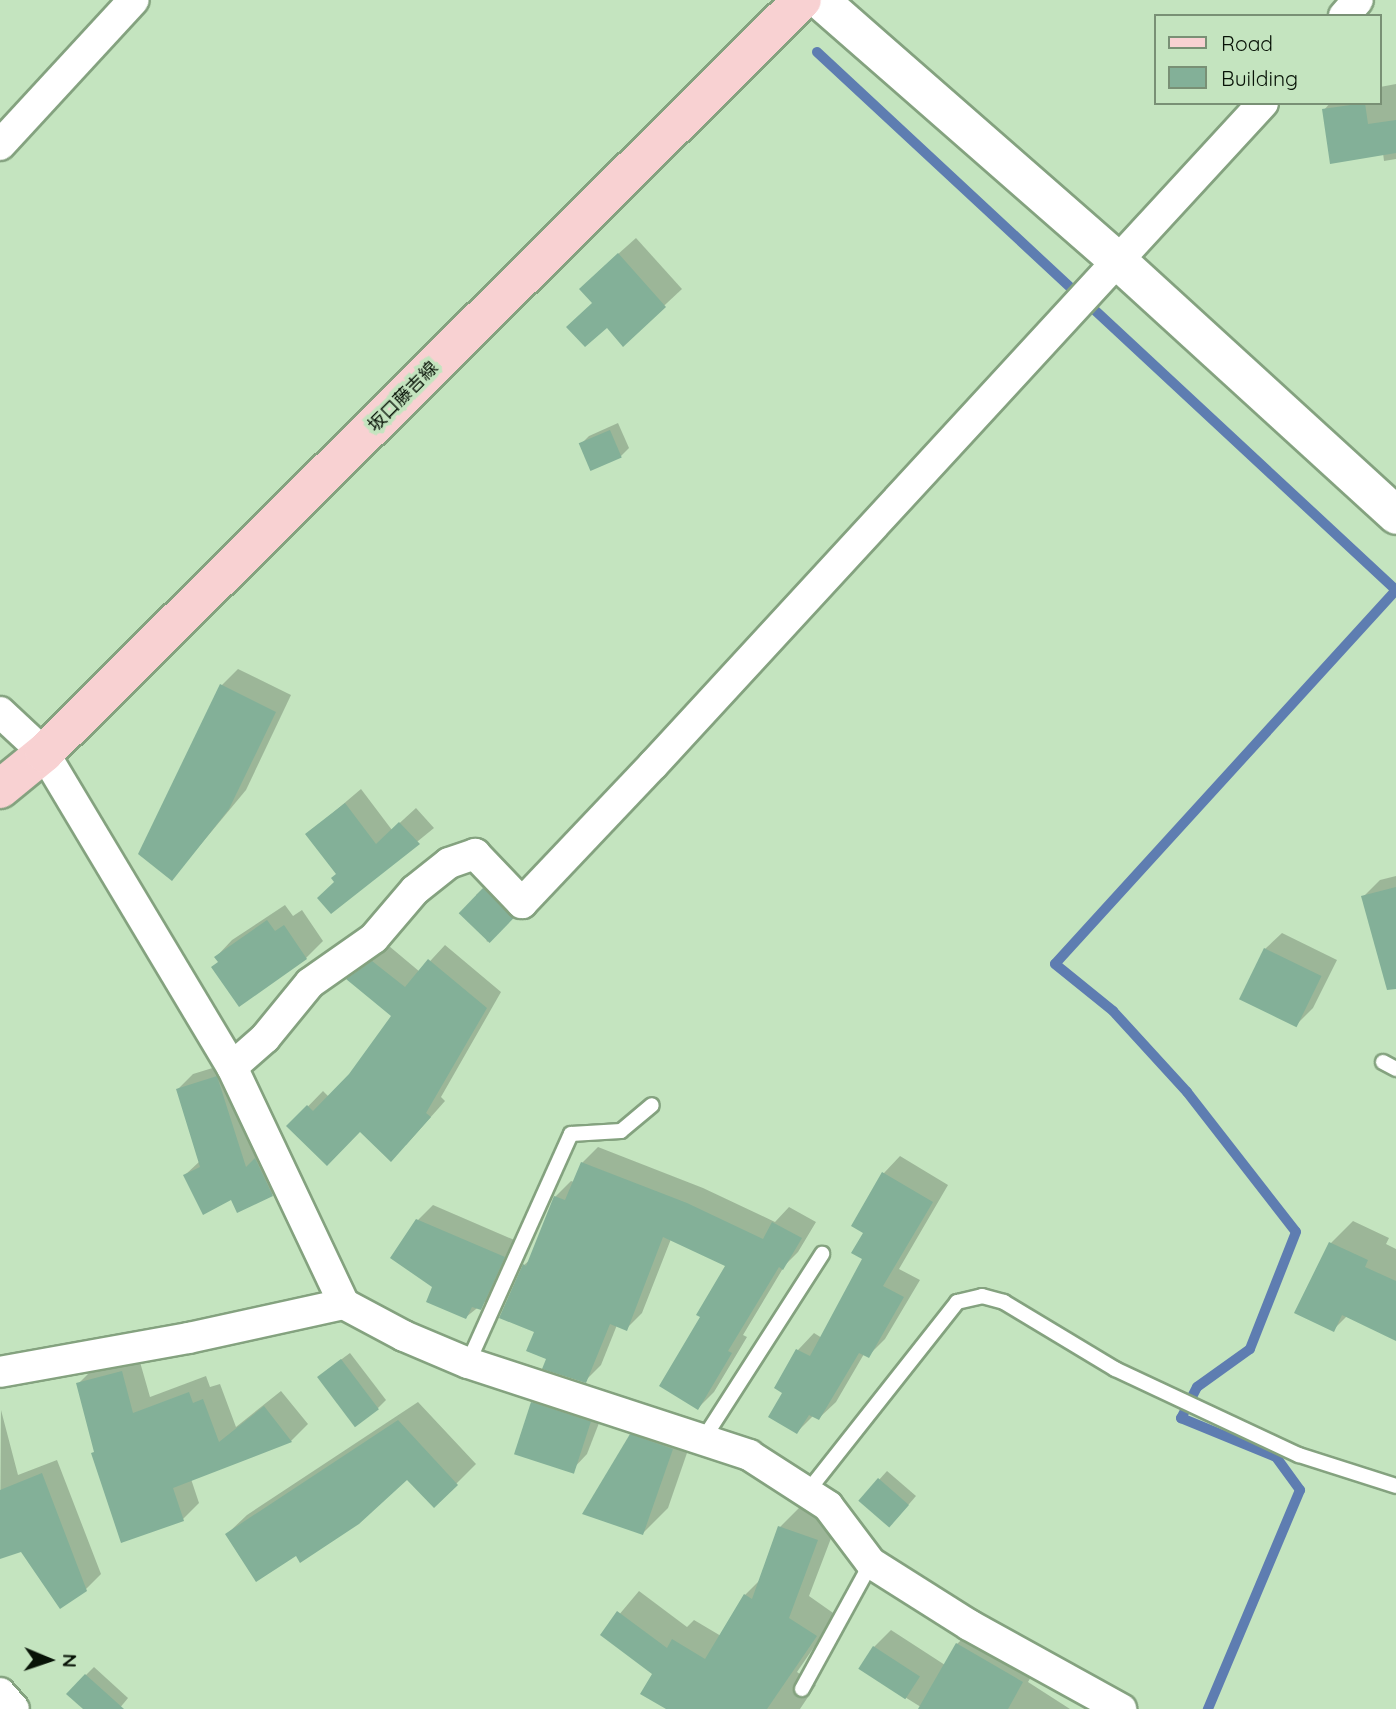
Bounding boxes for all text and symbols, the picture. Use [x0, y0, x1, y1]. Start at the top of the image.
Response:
legend [1154, 14, 1382, 105]
text: Road [1221, 30, 1273, 56]
text: Building [1221, 65, 1298, 91]
street label: 坂口藤吉線 [364, 358, 442, 436]
north arrow [14, 1625, 84, 1695]
text: N [58, 1653, 82, 1668]

